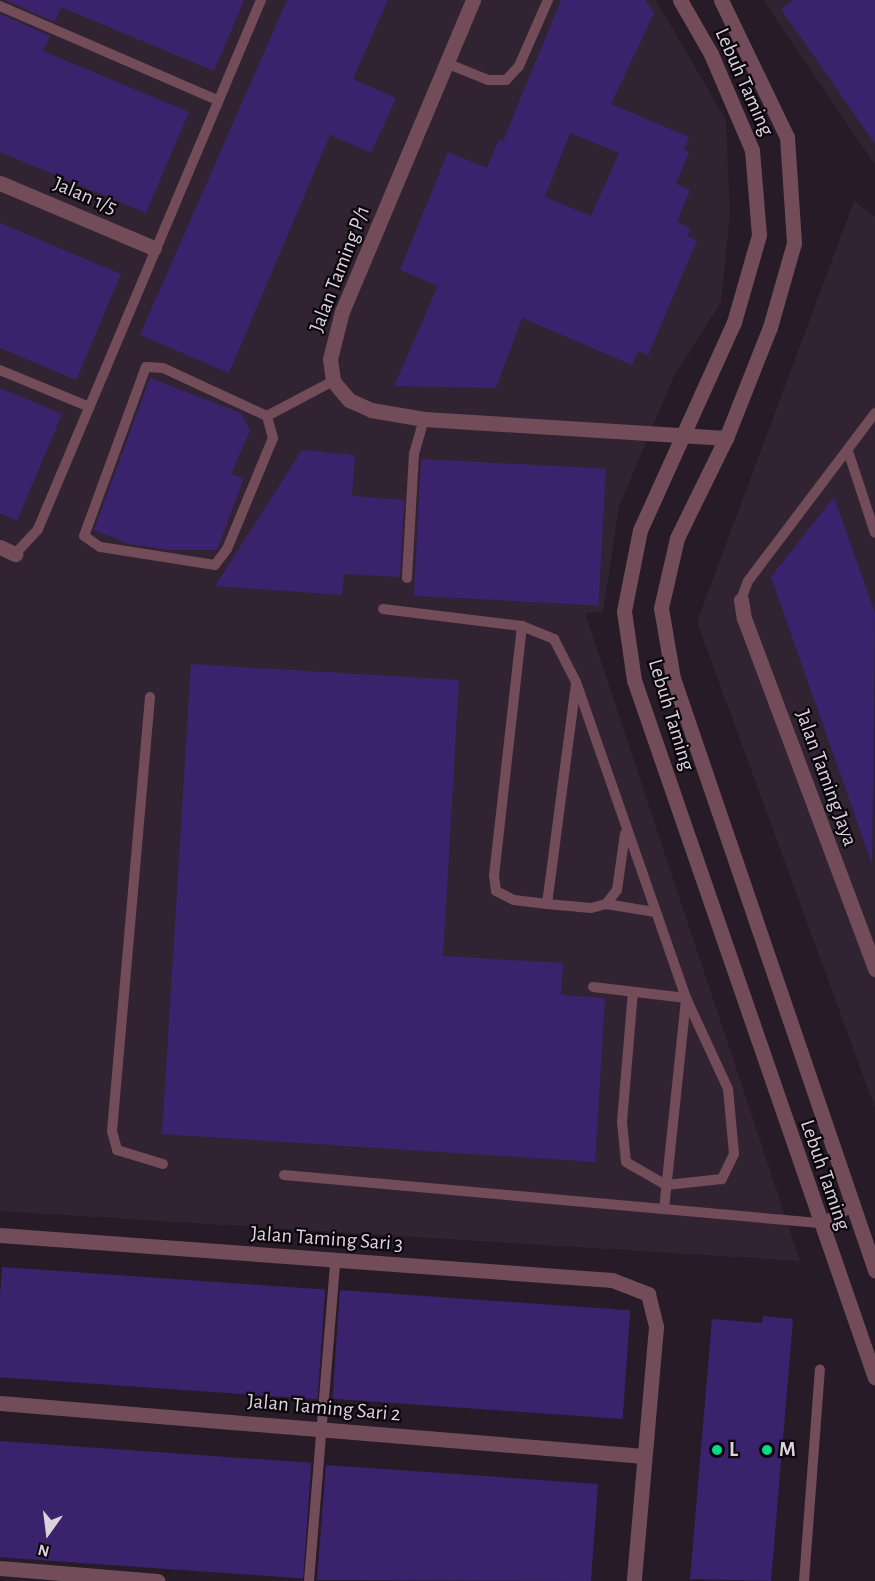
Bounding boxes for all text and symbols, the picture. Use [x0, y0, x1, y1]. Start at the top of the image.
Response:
street label: Lebuh Taming [709, 24, 779, 140]
street label: Jalan 1/5 [49, 171, 121, 221]
street label: Jalan Taming P/1 [304, 202, 376, 336]
street label: Lebuh Taming [642, 656, 700, 774]
street label: Jalan Taming Jaya [790, 706, 862, 850]
street label: Lebuh Taming [794, 1116, 856, 1234]
street label: Jalan Taming Sari 3 [250, 1221, 404, 1257]
street label: Jalan Taming Sari 2 [246, 1389, 402, 1427]
place label: L [729, 1437, 738, 1463]
place label: M [779, 1437, 796, 1463]
marker: L [710, 1443, 724, 1457]
marker: M [760, 1443, 774, 1457]
north arrow [18, 1503, 78, 1563]
text: N [36, 1541, 51, 1560]

